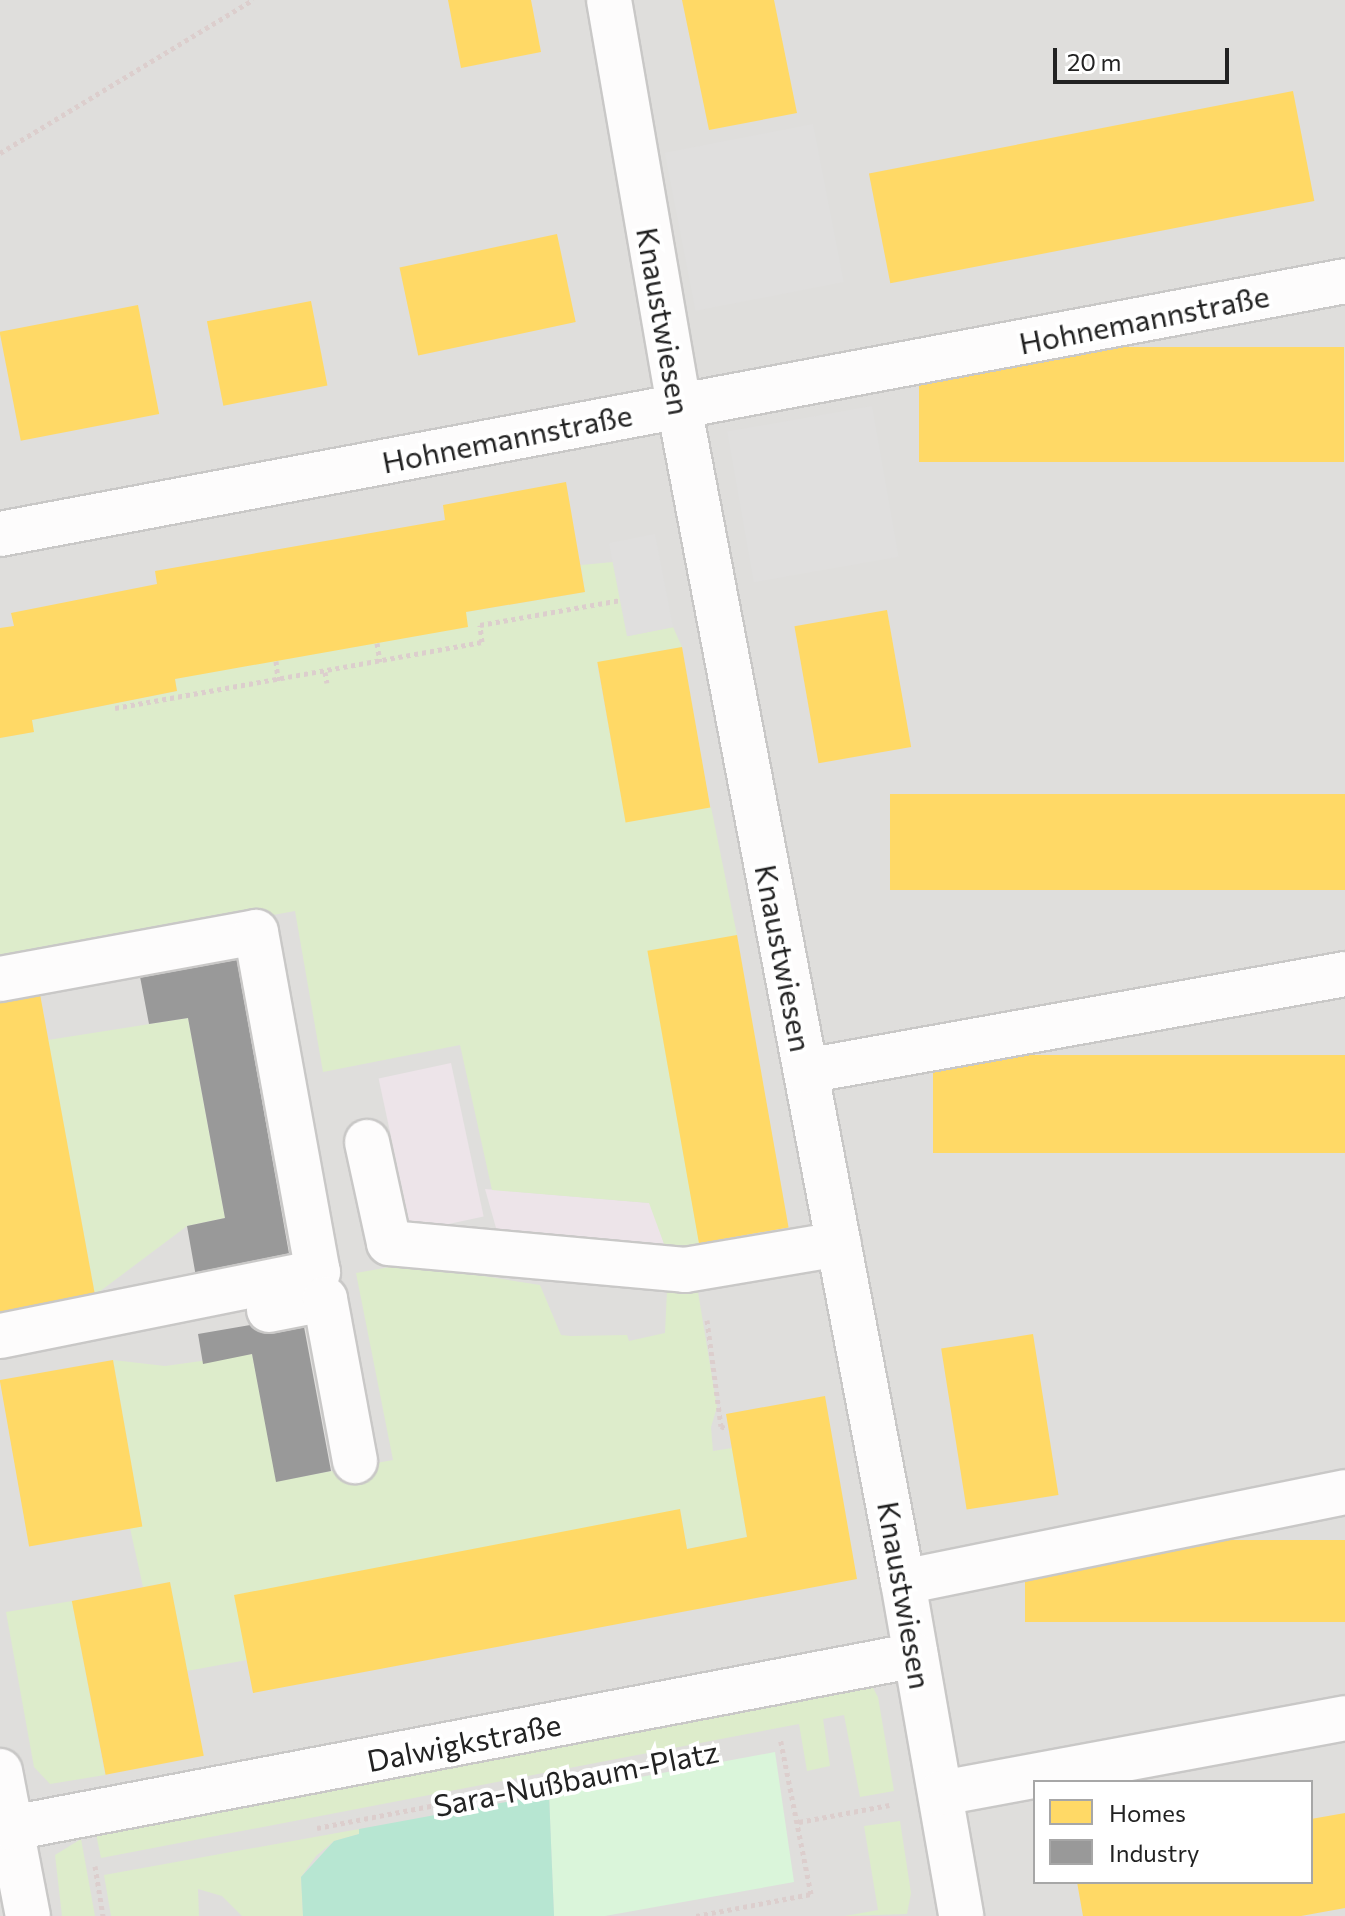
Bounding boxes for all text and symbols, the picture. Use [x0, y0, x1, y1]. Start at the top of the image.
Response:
scale bar [1057, 32, 1233, 82]
text: 20 m [1067, 47, 1121, 76]
street label: Knaustwiesen [630, 224, 698, 418]
street label: Hohnemannstraße [1016, 277, 1272, 361]
street label: Hohnemannstraße [379, 396, 635, 480]
street label: Knaustwiesen [748, 861, 820, 1055]
street label: Knaustwiesen [871, 1498, 939, 1692]
street label: Dalwigkstraße [364, 1706, 564, 1778]
street label: Sara-Nußbaum-Platz [431, 1733, 721, 1823]
legend [1033, 1780, 1313, 1884]
text: Homes [1109, 1798, 1186, 1827]
text: Industry [1109, 1838, 1199, 1867]

